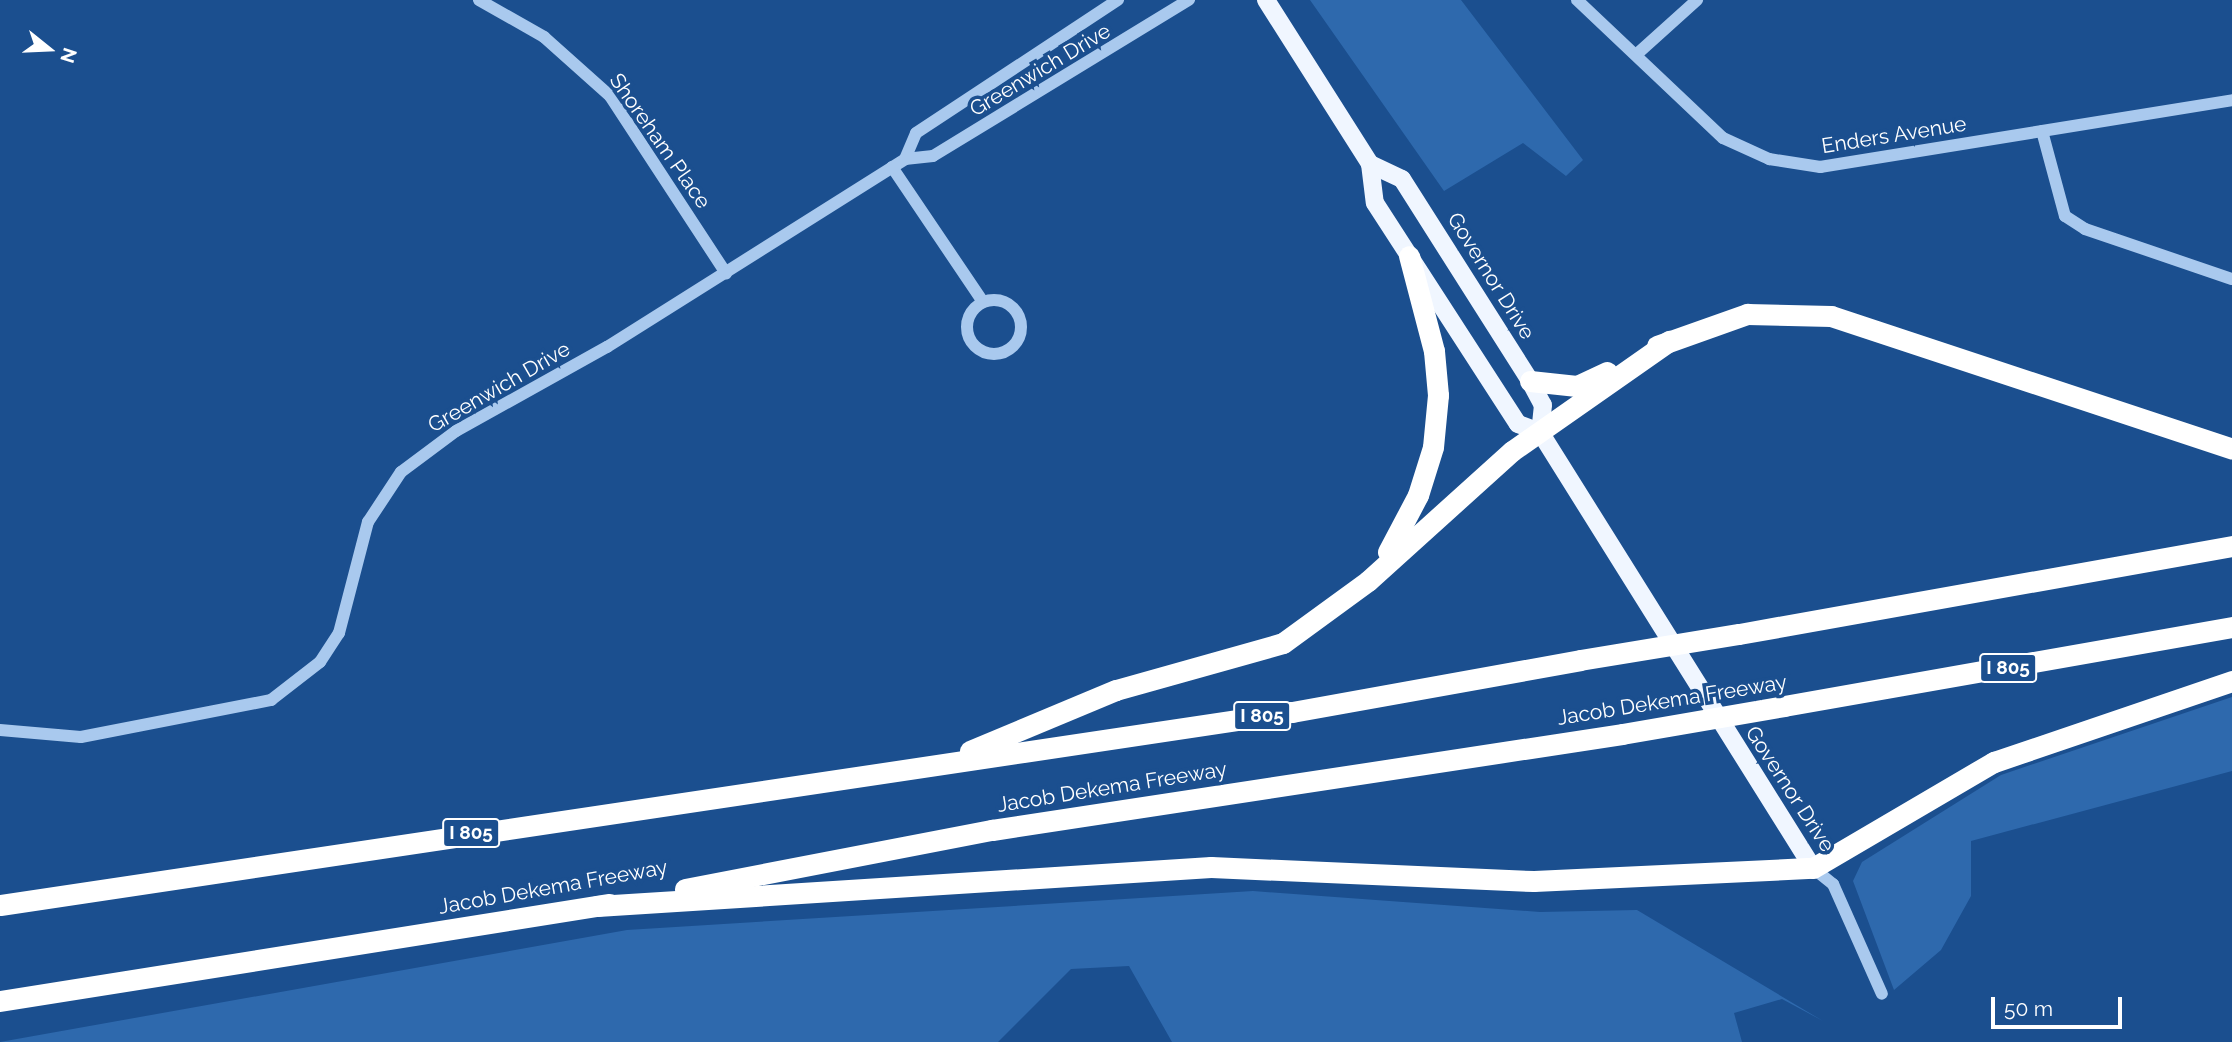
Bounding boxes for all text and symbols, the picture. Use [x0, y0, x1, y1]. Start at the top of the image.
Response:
north arrow [14, 14, 84, 84]
street label: Greenwich Drive [965, 18, 1115, 122]
text: N [56, 45, 82, 66]
street label: Shoreham Place [604, 69, 716, 213]
street label: Enders Avenue [1819, 111, 1969, 159]
street label: Governor Drive [1442, 208, 1540, 344]
street label: Greenwich Drive [424, 336, 574, 438]
road number: I 805 [1978, 652, 2038, 684]
street label: Jacob Dekema Freeway [1555, 669, 1789, 731]
road number: I 805 [1232, 701, 1292, 732]
street label: Governor Drive [1740, 721, 1840, 857]
street label: Jacob Dekema Freeway [995, 756, 1229, 818]
road number: I 805 [441, 818, 501, 848]
street label: Jacob Dekema Freeway [436, 854, 670, 920]
scale bar [1994, 982, 2125, 1026]
text: 50 m [2004, 996, 2053, 1021]

